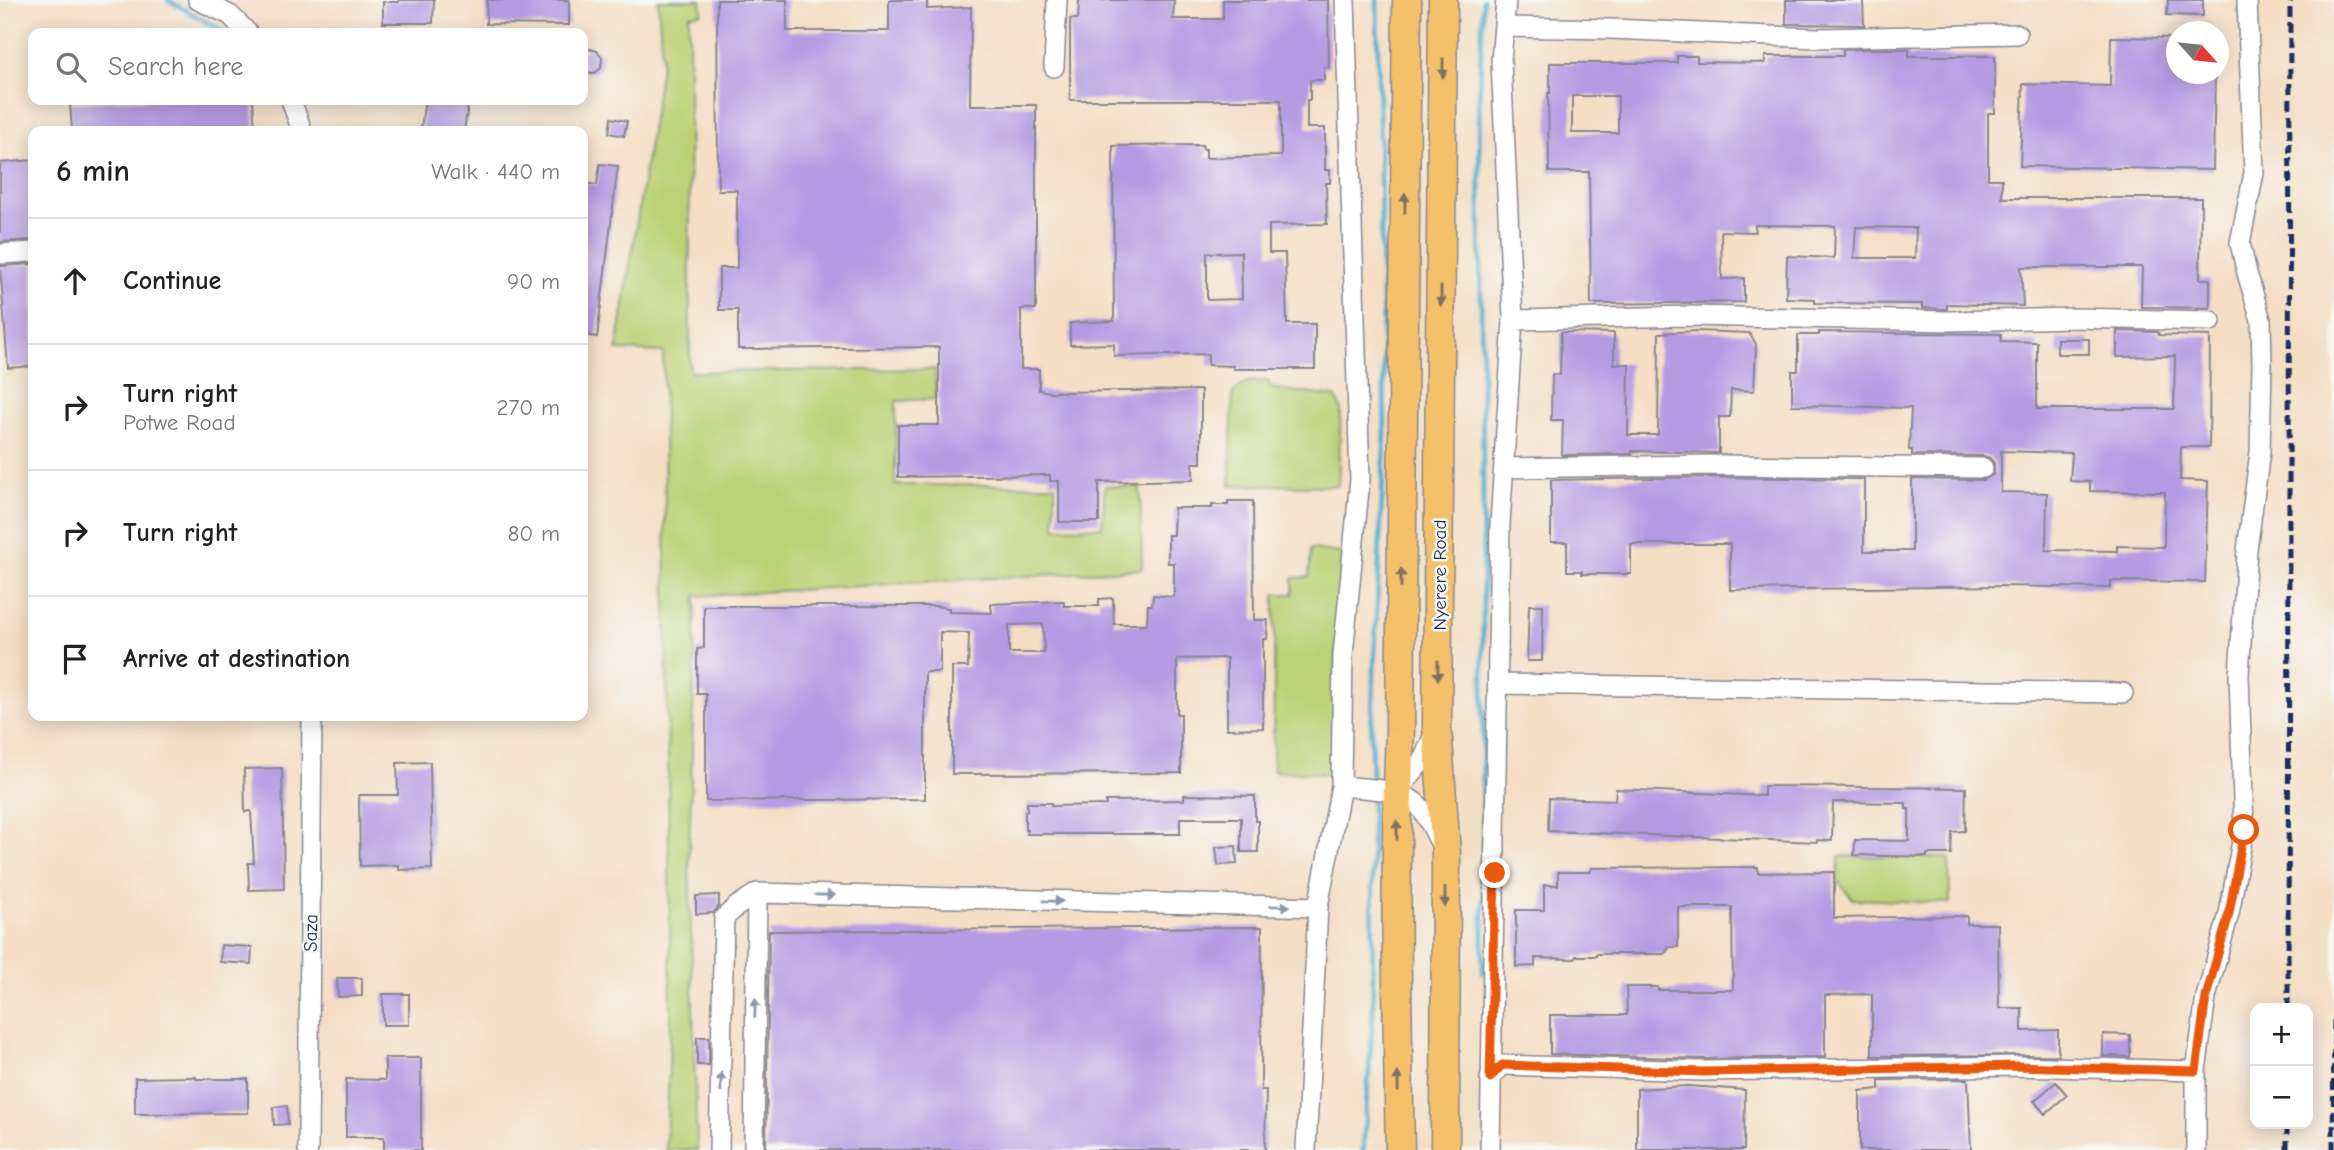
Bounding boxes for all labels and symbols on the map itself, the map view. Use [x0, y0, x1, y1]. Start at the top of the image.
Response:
north arrow [2166, 21, 2229, 84]
one-way arrow [1437, 57, 1449, 79]
one-way arrow [1399, 192, 1411, 214]
one-way arrow [1435, 285, 1447, 307]
street label: Nyerere Road [1429, 520, 1451, 631]
one-way arrow [1396, 567, 1407, 589]
one-way arrow [1432, 659, 1444, 681]
route start [2228, 814, 2259, 845]
one-way arrow [1391, 819, 1403, 841]
route end [1479, 857, 1510, 888]
one-way arrow [1440, 887, 1451, 909]
one-way arrow [814, 889, 836, 901]
one-way arrow [1042, 895, 1064, 906]
one-way arrow [1269, 901, 1291, 912]
street label: Saza [300, 914, 322, 952]
one-way arrow [750, 997, 761, 1019]
one-way arrow [715, 1071, 727, 1093]
one-way arrow [1392, 1071, 1404, 1093]

